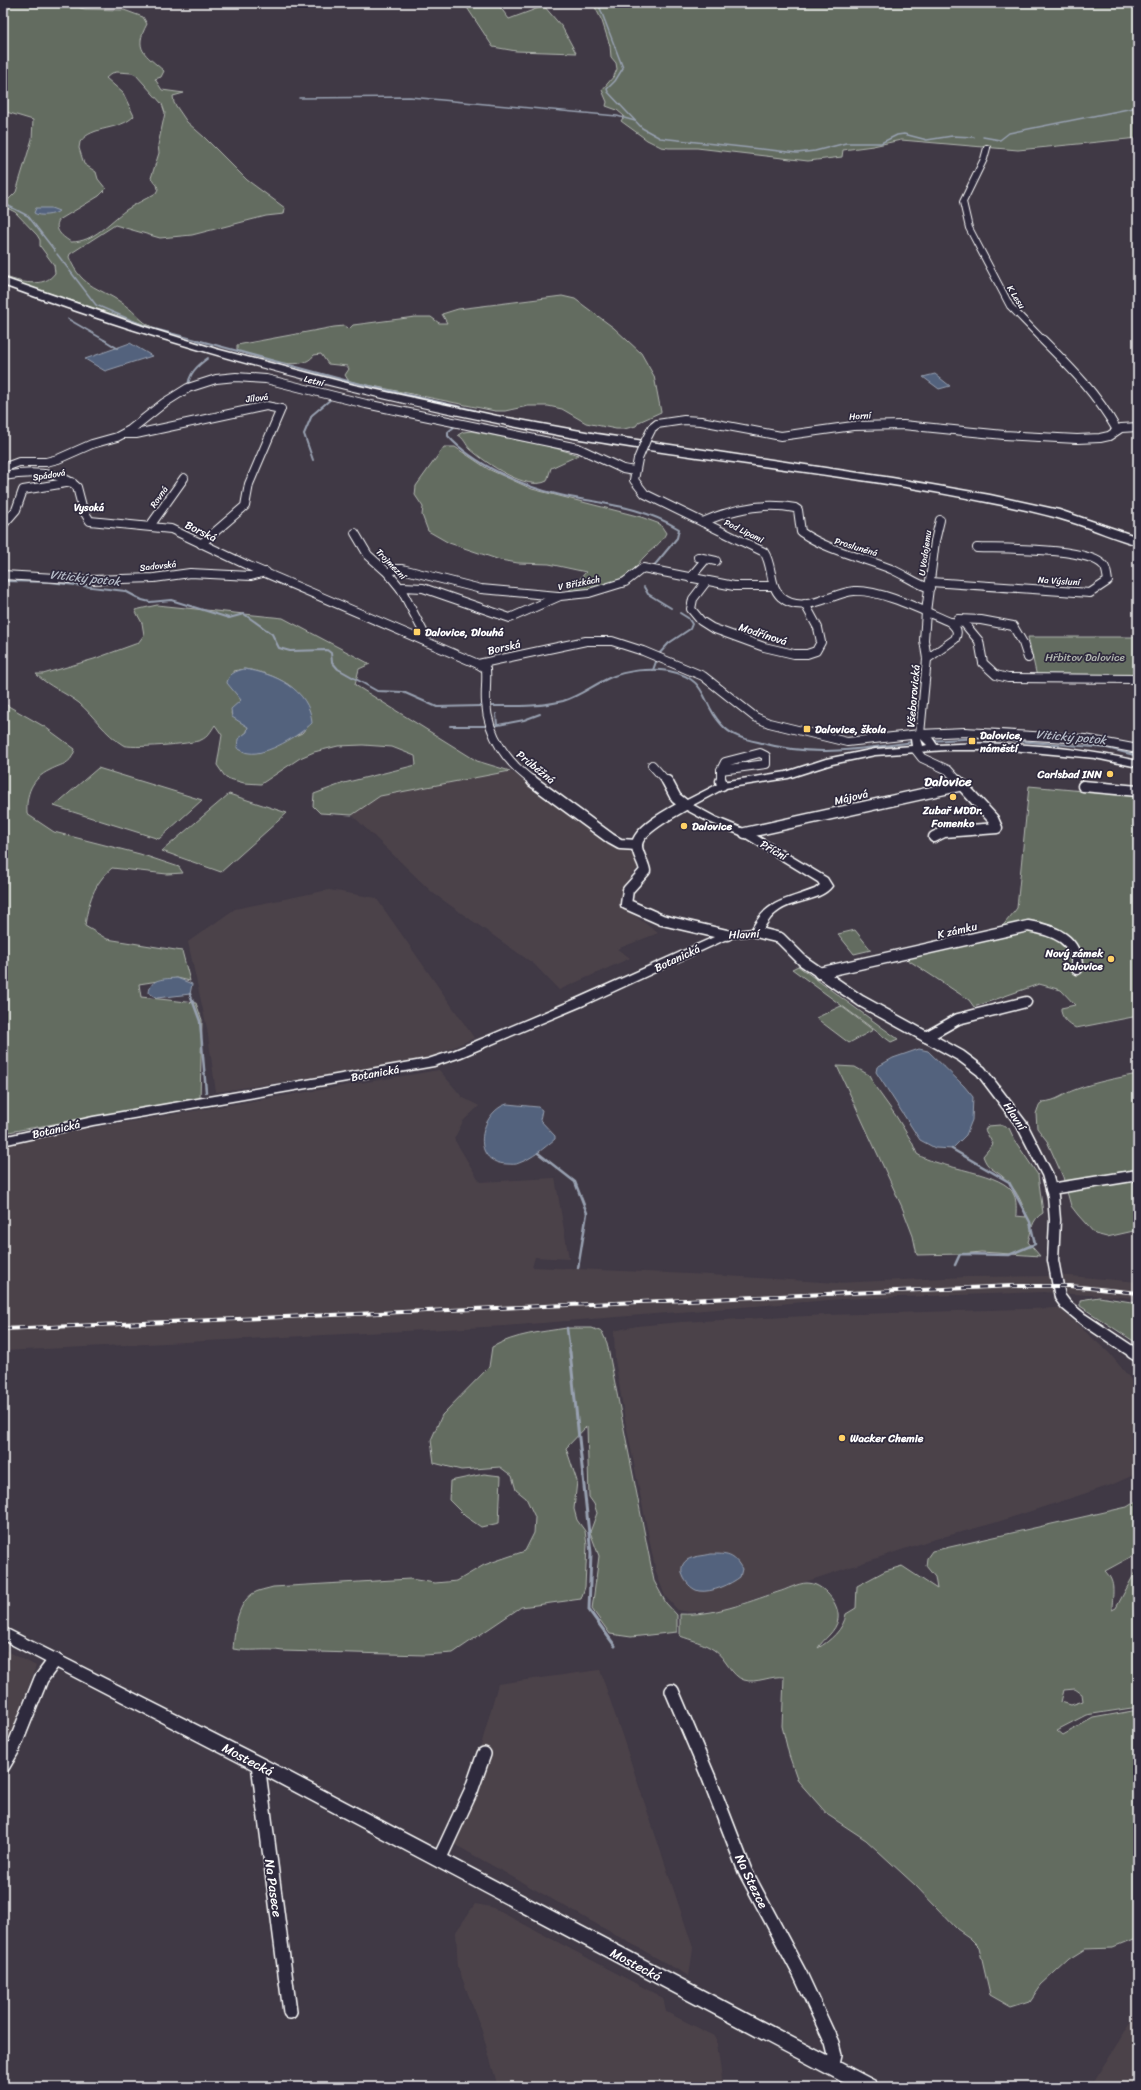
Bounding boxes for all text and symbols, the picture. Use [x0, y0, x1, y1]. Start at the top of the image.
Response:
street label: K Lesu [1002, 282, 1030, 312]
street label: Letní [302, 371, 327, 392]
street label: Jílová [244, 389, 270, 407]
street label: Horní [848, 407, 873, 425]
street label: Spádová [31, 464, 67, 485]
street label: Rovná [146, 482, 173, 511]
district label: Vysoká [74, 499, 104, 517]
street label: Pod Lipami [721, 515, 767, 548]
street label: Borská [182, 516, 220, 548]
street label: U Vodojemu [914, 529, 936, 577]
street label: Prosluněná [833, 533, 880, 561]
street label: Trojmezní [372, 545, 411, 585]
street label: Sadovská [139, 556, 178, 576]
water label: Vitický potok [49, 563, 122, 593]
street label: V Břízkách [557, 571, 602, 595]
street label: Na Výsluní [1037, 572, 1082, 591]
street label: Modřínová [736, 618, 790, 651]
place label: Dalovice, Dlouhá [425, 623, 504, 642]
marker: Dalovice, Dlouhá [412, 627, 422, 637]
street label: Borská [486, 634, 523, 661]
park label: Hřbitov Dalovice [1045, 648, 1125, 667]
street label: Všeborovická [901, 663, 926, 728]
place label: Dalovice, škola [815, 720, 887, 739]
water label: Vitický potok [1035, 723, 1108, 751]
marker: Dalovice, škola [802, 724, 812, 734]
place label: Dalovice, náměstí [979, 726, 1023, 758]
marker: Dalovice, náměstí [967, 736, 977, 746]
street label: Průběžná [512, 746, 560, 789]
place label: Carlsbad INN [1037, 765, 1102, 784]
marker: Carlsbad INN [1105, 769, 1115, 779]
district label: Dalovice [924, 770, 972, 793]
street label: Májová [832, 784, 870, 811]
marker: Zubař MDDr. Fomenko [948, 792, 958, 802]
place label: Zubař MDDr. Fomenko [922, 801, 983, 833]
place label: Dalovice [692, 817, 732, 836]
marker: Dalovice [679, 821, 689, 831]
street label: Příční [757, 835, 793, 867]
street label: K zámku [935, 917, 979, 944]
street label: Hlavní [728, 924, 762, 945]
street label: Botanická [651, 939, 704, 977]
place label: Nový zámek Dalovice [1044, 944, 1104, 976]
marker: Nový zámek Dalovice [1106, 954, 1116, 964]
street label: Botanická [349, 1060, 401, 1087]
street label: Hlavní [998, 1098, 1032, 1136]
street label: Botanická [30, 1115, 82, 1144]
place label: Wacker Chemie [850, 1429, 924, 1448]
marker: Wacker Chemie [837, 1433, 847, 1443]
street label: Mostecká [218, 1736, 278, 1783]
street label: Na Stezce [728, 1850, 775, 1912]
street label: Na Pasece [258, 1858, 289, 1919]
street label: Mostecká [606, 1941, 666, 1988]

